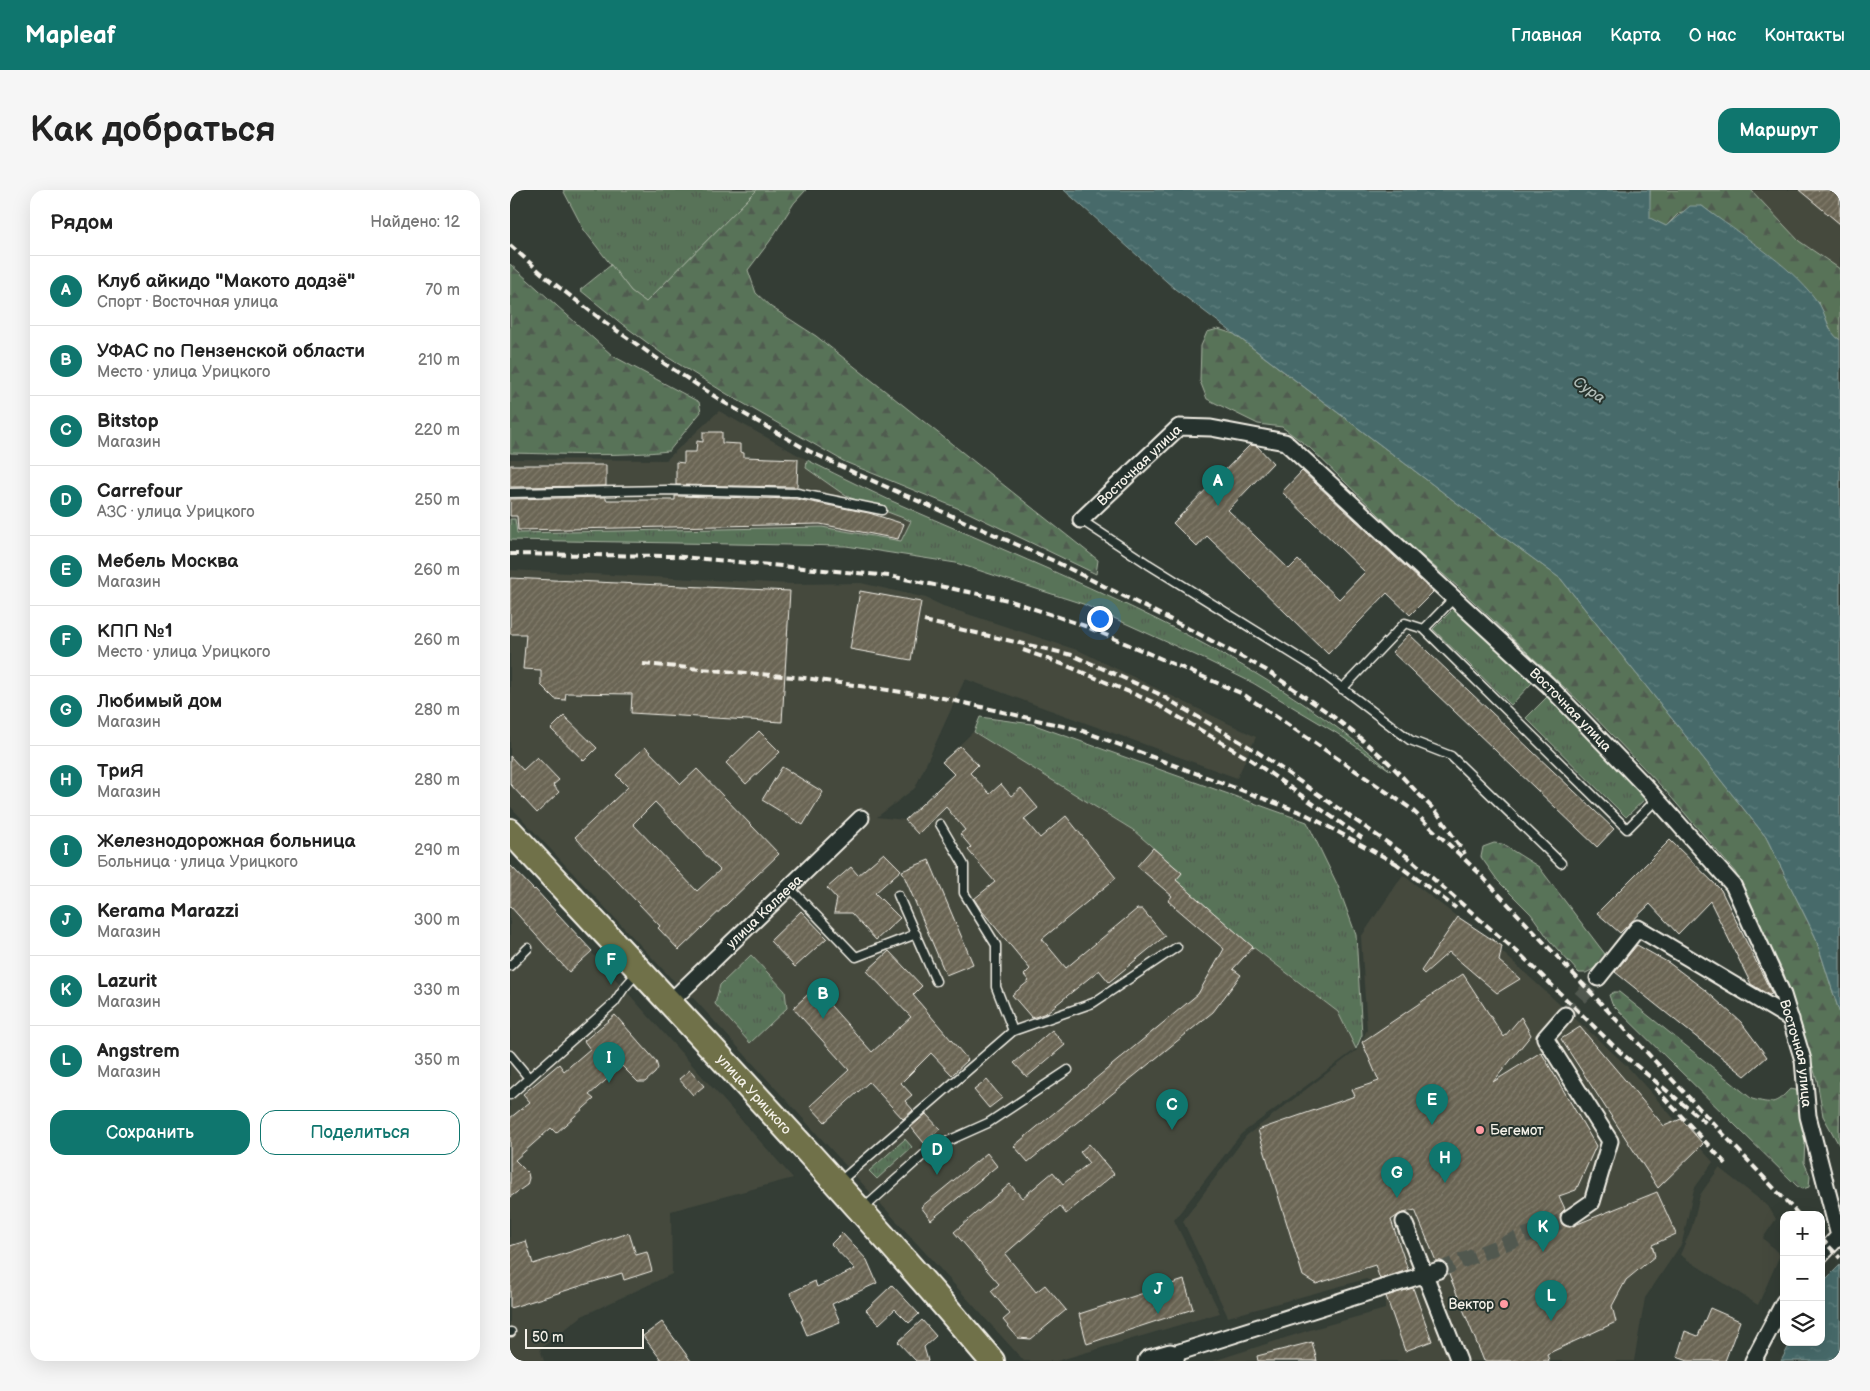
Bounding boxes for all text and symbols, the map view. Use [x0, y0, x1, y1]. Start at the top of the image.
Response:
text: Mapleaf [25, 21, 116, 50]
text: Главная [1511, 25, 1582, 46]
text: Карта [1610, 25, 1661, 46]
text: О нас [1689, 25, 1736, 46]
text: Контакты [1764, 25, 1845, 46]
button: Маршрут [1718, 108, 1840, 153]
text: Как добраться [30, 109, 276, 152]
text: Рядом [50, 210, 113, 235]
text: Найдено: 12 [370, 213, 460, 232]
text: Клуб айкидо "Макото додзё" [97, 270, 355, 293]
text: A [61, 281, 71, 300]
text: 70 m [425, 281, 460, 300]
text: Спорт · Восточная улица [97, 293, 278, 312]
text: УФАС по Пензенской области [97, 340, 365, 363]
text: B [60, 351, 72, 370]
text: 210 m [418, 351, 460, 370]
text: Место · улица Урицкого [97, 363, 270, 382]
water label: Сура [1569, 372, 1609, 408]
text: Bitstop [97, 410, 159, 433]
street label: Восточная улица [1093, 420, 1185, 509]
text: C [60, 421, 72, 440]
text: 220 m [414, 421, 460, 440]
text: Магазин [97, 433, 161, 452]
pin: A [1202, 465, 1234, 506]
text: Carrefour [97, 480, 183, 503]
text: D [60, 491, 72, 510]
text: 250 m [414, 491, 460, 510]
text: АЗС · улица Урицкого [97, 503, 255, 522]
text: Мебель Москва [97, 550, 238, 573]
text: E [61, 561, 71, 580]
text: 260 m [414, 561, 460, 580]
text: Магазин [97, 573, 161, 592]
your location [1087, 606, 1113, 632]
text: КПП №1 [97, 620, 173, 643]
text: F [61, 631, 71, 650]
text: 260 m [414, 631, 460, 650]
text: Место · улица Урицкого [97, 643, 270, 662]
street label: Восточная улица [1526, 664, 1616, 755]
text: Любимый дом [97, 690, 222, 713]
text: G [60, 701, 72, 720]
text: 280 m [414, 701, 460, 720]
text: Магазин [97, 713, 161, 732]
text: ТриЯ [97, 760, 144, 783]
text: H [60, 771, 72, 790]
text: 280 m [414, 771, 460, 790]
text: Магазин [97, 783, 161, 802]
text: Железнодорожная больница [97, 830, 356, 853]
text: I [63, 841, 69, 860]
text: 290 m [414, 841, 460, 860]
text: Больница · улица Урицкого [97, 853, 298, 872]
street label: улица Каляева [723, 870, 806, 952]
text: Kerama Marazzi [97, 900, 239, 923]
text: J [62, 911, 70, 930]
text: 300 m [414, 911, 460, 930]
text: Магазин [97, 923, 161, 942]
pin: F [595, 944, 627, 985]
text: Lazurit [97, 970, 157, 993]
pin: B [807, 978, 839, 1019]
text: K [61, 981, 71, 1000]
text: 330 m [413, 981, 460, 1000]
text: Магазин [97, 993, 161, 1012]
street label: Восточная улица [1776, 997, 1816, 1109]
text: Angstrem [97, 1040, 180, 1063]
pin: I [593, 1042, 625, 1083]
street label: улица Урицкого [713, 1050, 795, 1137]
text: L [61, 1051, 71, 1070]
text: 350 m [414, 1051, 460, 1070]
text: Магазин [97, 1063, 161, 1082]
pin: E [1416, 1084, 1448, 1125]
pin: C [1156, 1089, 1188, 1130]
button: Сохранить [50, 1110, 250, 1155]
button: Поделиться [260, 1110, 460, 1155]
place label: Бегемот [1490, 1122, 1544, 1139]
marker: Бегемот [1474, 1124, 1486, 1136]
pin: D [921, 1134, 953, 1175]
pin: H [1429, 1142, 1461, 1183]
pin: G [1381, 1157, 1413, 1198]
pin: K [1527, 1211, 1559, 1252]
map controls [1780, 1211, 1825, 1346]
button: + [1780, 1211, 1825, 1256]
button: − [1780, 1256, 1825, 1301]
pin: J [1142, 1273, 1174, 1314]
pin: L [1535, 1280, 1567, 1321]
place label: Вектор [1448, 1296, 1494, 1313]
marker: Вектор [1498, 1298, 1510, 1310]
button: layers [1780, 1301, 1825, 1346]
scale bar [525, 1326, 644, 1349]
text: 50 m [532, 1329, 564, 1346]

